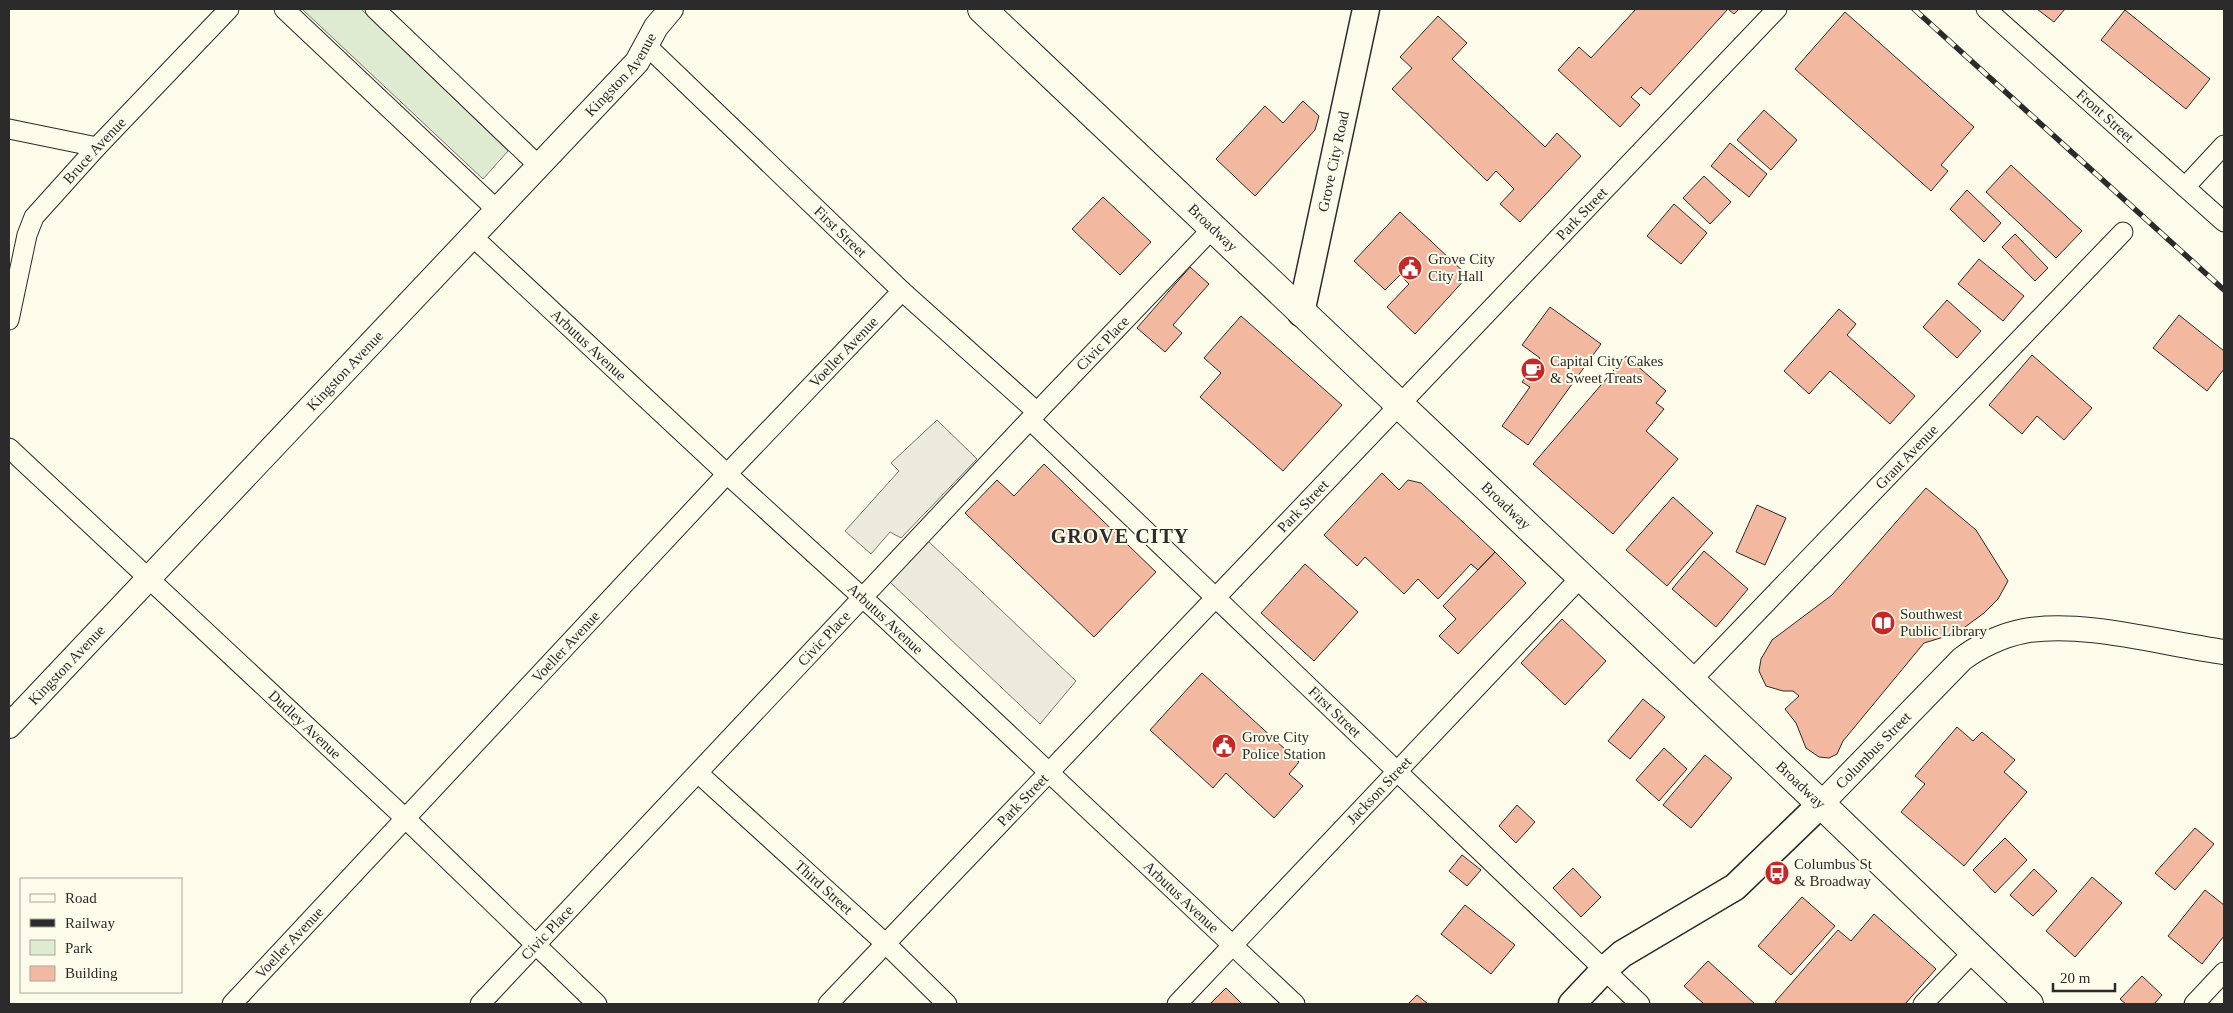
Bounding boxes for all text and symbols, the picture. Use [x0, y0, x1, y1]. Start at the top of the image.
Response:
street label: Kingston Avenue [582, 30, 659, 120]
street label: Front Street [2073, 86, 2138, 146]
street label: Grove City Road [1315, 109, 1352, 213]
street label: Bruce Avenue [60, 114, 129, 187]
street label: Park Street [1553, 184, 1611, 243]
street label: Broadway [1185, 201, 1241, 255]
street label: First Street [811, 203, 870, 261]
place label: Grove City City Hall [1428, 251, 1496, 284]
public building icon: Grove City City Hall [1397, 255, 1423, 281]
street label: Arbutus Avenue [548, 306, 630, 384]
street label: Voeller Avenue [806, 313, 881, 391]
street label: Civic Place [1073, 313, 1133, 374]
street label: Kingston Avenue [304, 327, 387, 414]
place label: Capital City Cakes & Sweet Treats [1550, 353, 1663, 386]
cafe icon: Capital City Cakes & Sweet Treats [1520, 357, 1546, 383]
street label: Grant Avenue [1872, 421, 1941, 492]
street label: Park Street [1274, 476, 1332, 536]
street label: Broadway [1478, 479, 1534, 533]
district label: GROVE CITY [1051, 525, 1189, 547]
street label: Arbutus Avenue [844, 580, 927, 658]
place label: Southwest Public Library [1900, 606, 1988, 639]
street label: Voeller Avenue [529, 607, 603, 686]
street label: Civic Place [795, 608, 854, 669]
library icon: Southwest Public Library [1870, 610, 1896, 636]
street label: Kingston Avenue [25, 622, 108, 708]
street label: First Street [1305, 683, 1365, 741]
street label: Dudley Avenue [266, 687, 344, 762]
street label: Columbus Street [1833, 708, 1915, 792]
place label: Grove City Police Station [1242, 729, 1326, 762]
public building icon: Grove City Police Station [1211, 733, 1237, 759]
street label: Jackson Street [1344, 753, 1415, 827]
street label: Broadway [1773, 758, 1829, 812]
street label: Park Street [994, 770, 1052, 829]
place label: Columbus St & Broadway [1794, 856, 1873, 889]
street label: Third Street [792, 857, 856, 918]
street label: Arbutus Avenue [1140, 858, 1222, 936]
bus stop icon: Columbus St & Broadway [1764, 860, 1790, 886]
legend [20, 878, 182, 993]
text: Road [65, 890, 97, 906]
street label: Civic Place [518, 902, 577, 963]
street label: Voeller Avenue [252, 903, 327, 982]
text: Railway [65, 915, 115, 931]
text: Park [65, 940, 93, 956]
scale bar [2053, 960, 2116, 992]
text: Building [65, 965, 118, 981]
text: 20 m [2060, 970, 2091, 986]

